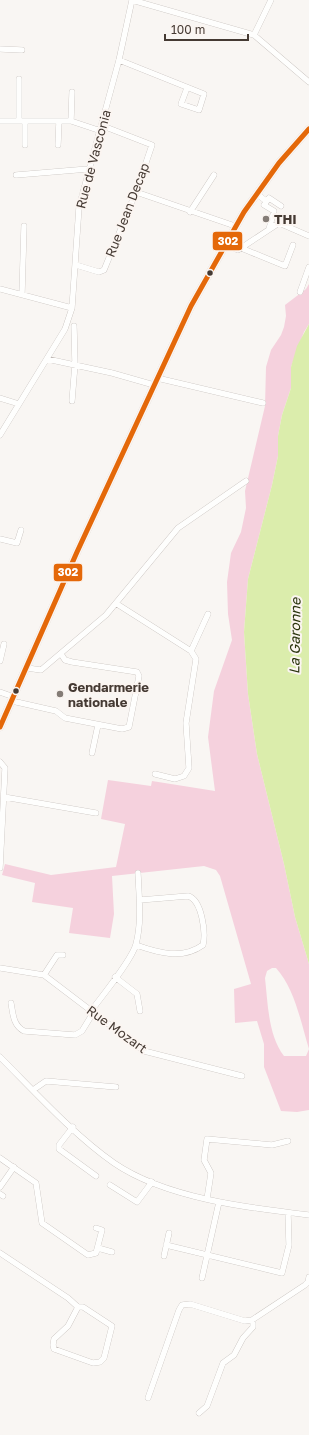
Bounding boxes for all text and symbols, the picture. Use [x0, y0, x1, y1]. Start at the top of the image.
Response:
scale bar [165, 16, 248, 42]
text: 100 m [171, 22, 205, 37]
street label: Rue de Vasconia [72, 108, 114, 210]
street label: Rue Jean Decap [102, 161, 152, 259]
place label: THI [274, 211, 297, 227]
marker: THI [261, 214, 271, 224]
line badge: 302 [212, 231, 243, 251]
text: 302 [218, 234, 239, 247]
unlabelled marker [205, 268, 215, 278]
line badge: 302 [53, 563, 83, 582]
text: 302 [58, 565, 79, 578]
water label: La Garonne [285, 597, 304, 674]
place label: Gendarmerie nationale [68, 679, 149, 710]
unlabelled marker [11, 686, 21, 696]
marker: Gendarmerie nationale [55, 689, 65, 699]
street label: Rue Mozart [84, 1002, 150, 1056]

